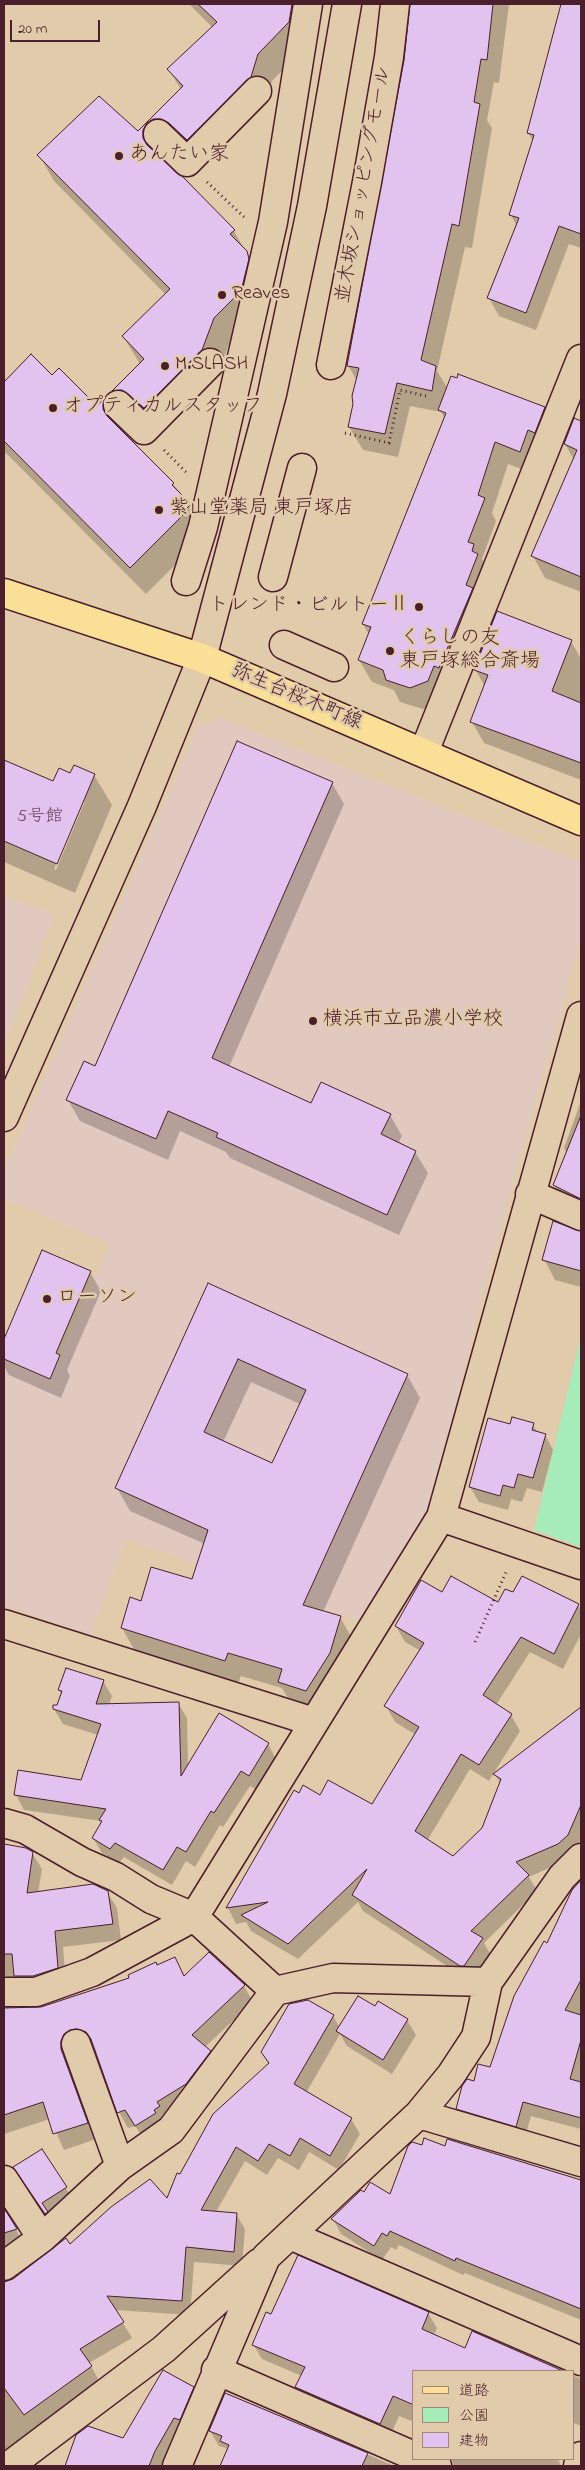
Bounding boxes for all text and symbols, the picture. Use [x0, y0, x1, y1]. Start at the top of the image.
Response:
scale bar [12, 10, 102, 42]
text: 20 m [18, 18, 47, 40]
street label: 並木坂ショッピングモール [332, 65, 398, 305]
place label: あんたい家 [129, 144, 229, 168]
marker: あんたい家 [113, 150, 125, 162]
place label: Reaves [232, 283, 290, 307]
marker: Reaves [216, 289, 228, 301]
place label: M.SLASH [175, 354, 248, 378]
marker: M.SLASH [159, 360, 171, 372]
place label: オプティカルスタッフ [63, 396, 263, 420]
marker: オプティカルスタッフ [47, 402, 59, 414]
place label: 紫山堂薬局 東戸塚店 [169, 498, 354, 522]
marker: 紫山堂薬局 東戸塚店 [153, 504, 165, 516]
place label: トレンド・ビルトーⅡ [209, 595, 409, 619]
marker: トレンド・ビルトーⅡ [413, 601, 425, 613]
place label: くらしの友 東戸塚総合斎場 [400, 628, 540, 675]
marker: くらしの友 東戸塚総合斎場 [384, 645, 396, 657]
street label: 弥生台桜木町線 [227, 660, 365, 736]
house number: 5号館 [17, 807, 63, 829]
place label: 横浜市立品濃小学校 [323, 1009, 503, 1033]
marker: 横浜市立品濃小学校 [307, 1015, 319, 1027]
place label: ローソン [57, 1287, 137, 1311]
marker: ローソン [41, 1293, 53, 1305]
legend [412, 2370, 575, 2460]
text: 道路 [459, 2380, 489, 2402]
text: 公園 [459, 2405, 489, 2427]
text: 建物 [459, 2430, 489, 2452]

